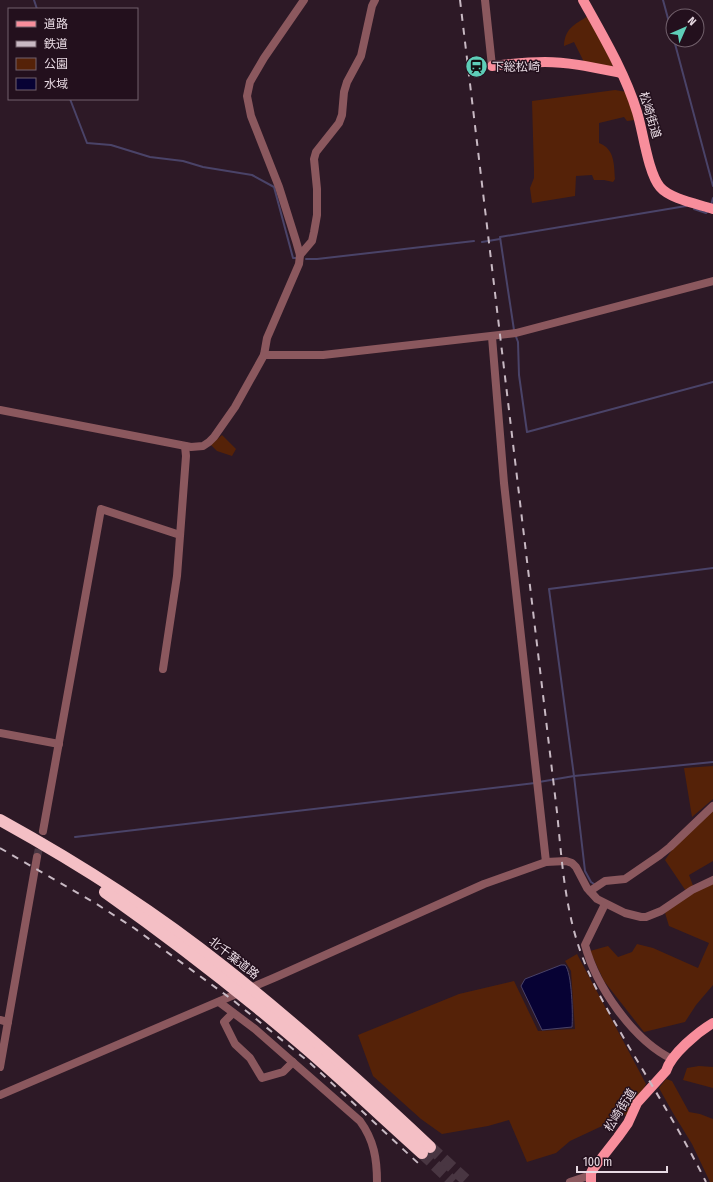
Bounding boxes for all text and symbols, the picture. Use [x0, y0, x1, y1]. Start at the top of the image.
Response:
legend [8, 8, 138, 100]
north arrow [665, 8, 705, 48]
text: N [685, 14, 699, 28]
text: 道路 [44, 17, 68, 31]
text: 鉄道 [44, 37, 68, 51]
station icon: 下総松崎 [464, 54, 490, 80]
text: 公園 [44, 57, 68, 71]
place label: 下総松崎 [492, 60, 540, 74]
text: 水域 [44, 77, 68, 91]
street label: 松崎街道 [636, 90, 664, 140]
street label: 北千葉道路 [206, 934, 262, 982]
street label: 松崎街道 [601, 1086, 639, 1134]
scale bar [577, 1148, 667, 1174]
text: 100 m [583, 1155, 612, 1169]

